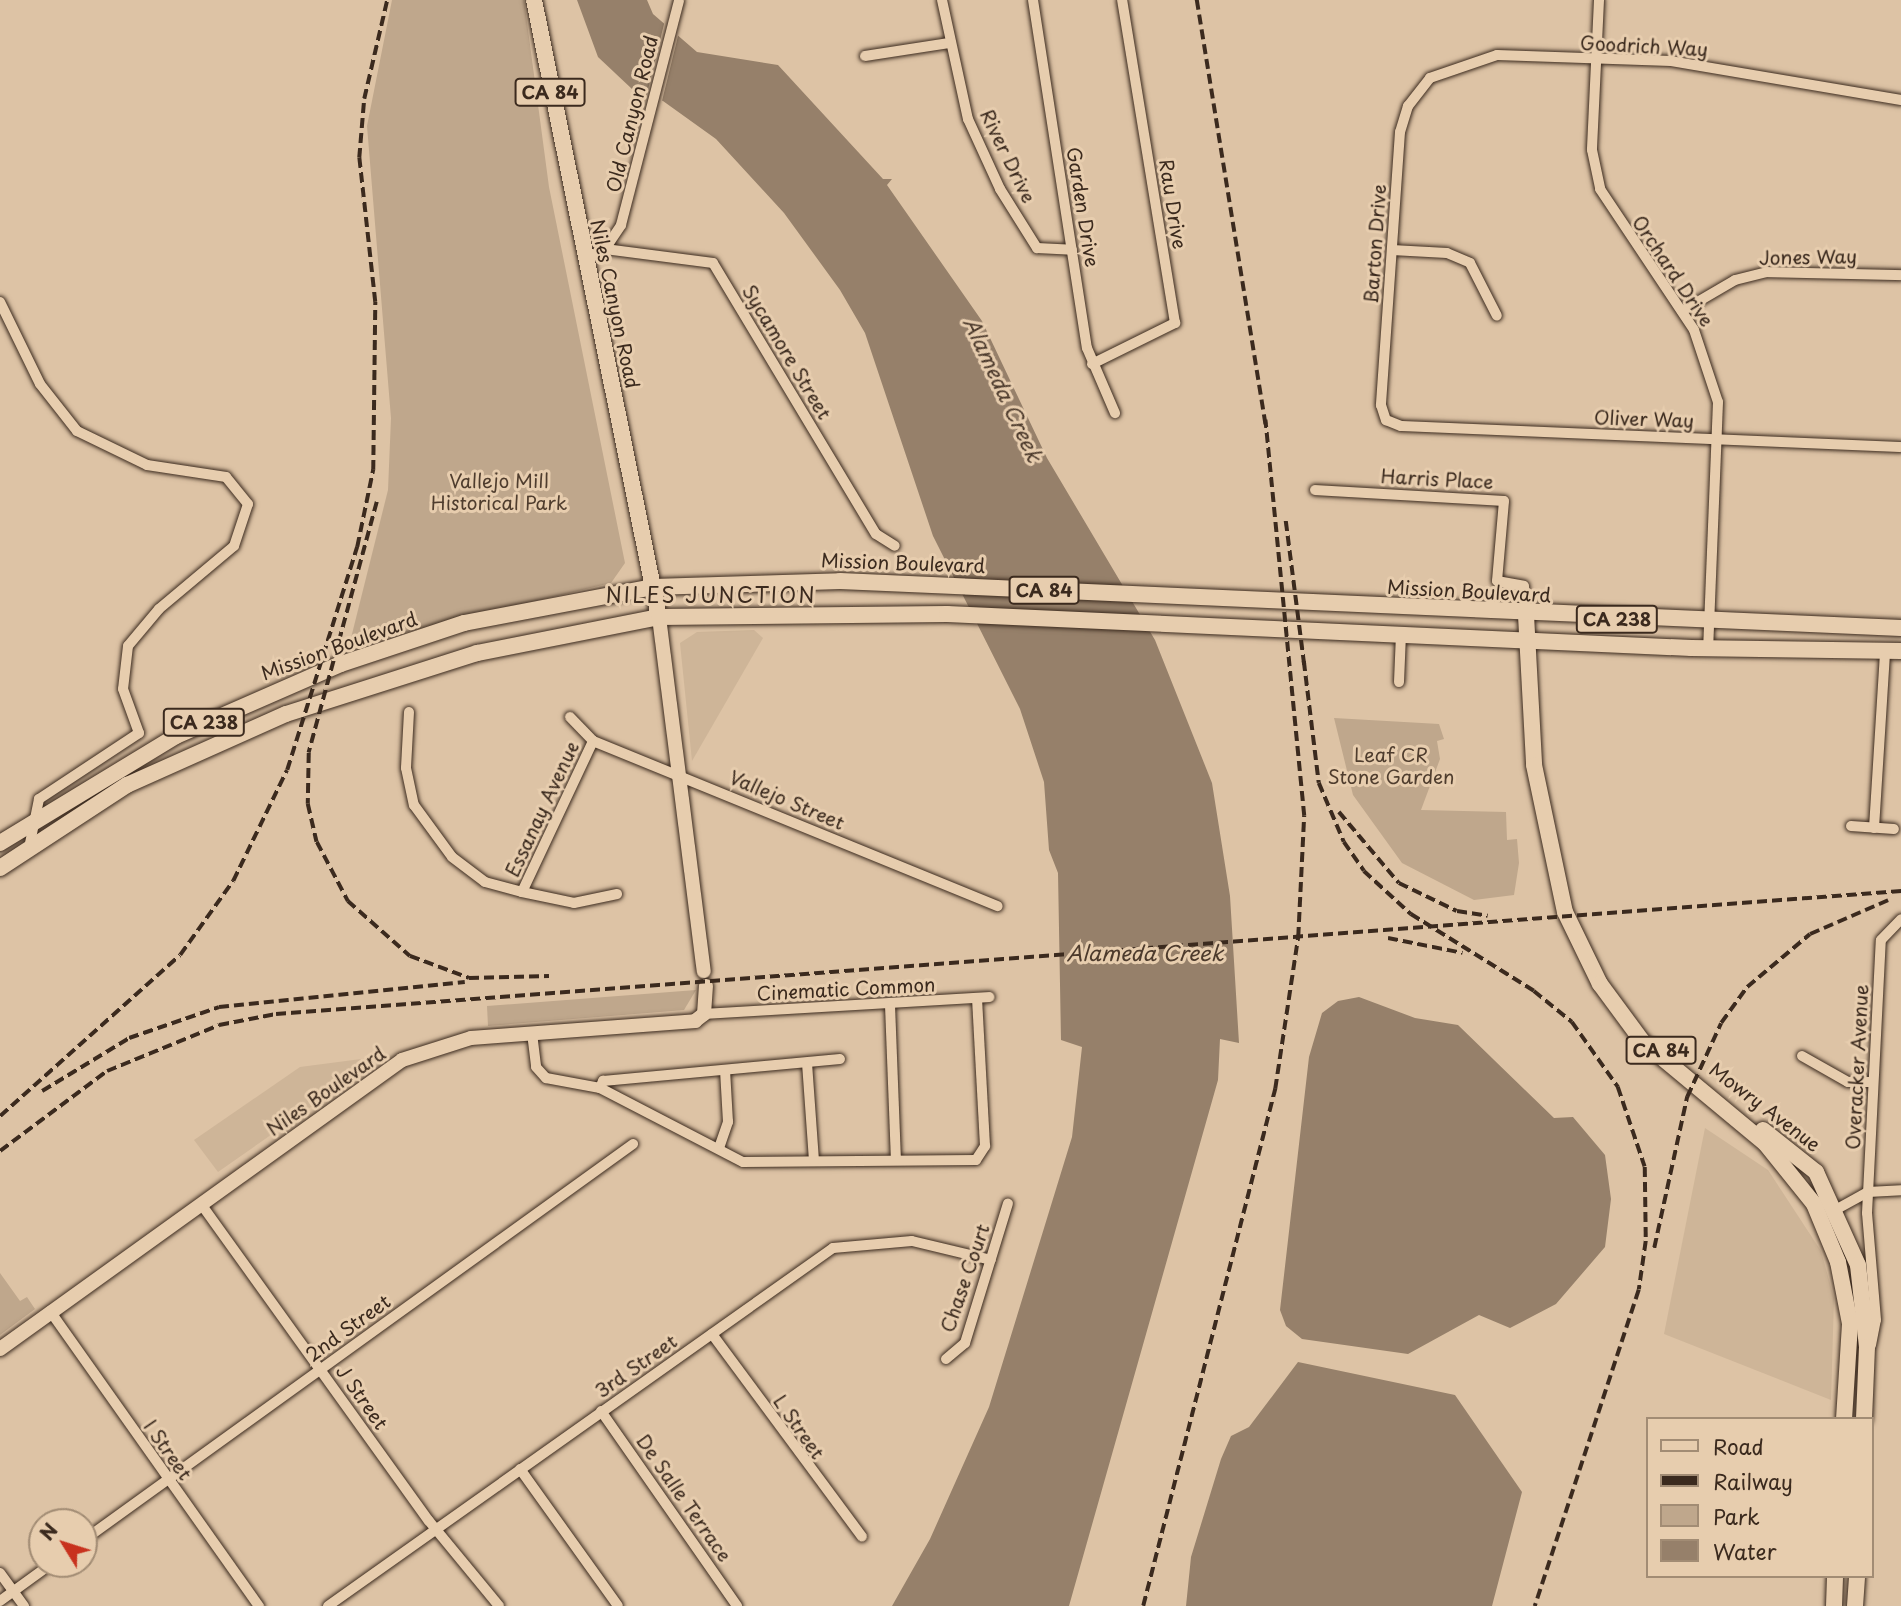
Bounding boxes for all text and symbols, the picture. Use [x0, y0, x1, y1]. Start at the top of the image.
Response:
street label: Goodrich Way [1579, 31, 1709, 61]
street label: Old Canyon Road [601, 33, 663, 195]
road number: CA 84 [513, 78, 587, 106]
street label: River Drive [976, 105, 1040, 207]
street label: Garden Drive [1062, 145, 1104, 269]
street label: Rau Drive [1155, 157, 1191, 251]
street label: Barton Drive [1359, 183, 1391, 305]
street label: Orchard Drive [1627, 210, 1719, 332]
street label: Niles Canyon Road [586, 216, 644, 392]
street label: Jones Way [1758, 245, 1858, 269]
street label: Sycamore Street [738, 280, 836, 424]
water label: Alameda Creek [959, 312, 1049, 466]
street label: Oliver Way [1593, 406, 1695, 432]
street label: Harris Place [1380, 465, 1494, 493]
park label: Vallejo Mill Historical Park [431, 470, 567, 514]
street label: Mission Boulevard [820, 549, 986, 577]
street label: Mission Boulevard [1386, 575, 1552, 607]
road number: CA 84 [1007, 576, 1081, 604]
district label: NILES JUNCTION [608, 581, 814, 607]
road number: CA 238 [1575, 604, 1659, 634]
street label: Mission Boulevard [258, 607, 420, 685]
road number: CA 238 [162, 708, 246, 736]
street label: Essanay Avenue [501, 738, 583, 880]
park label: Leaf CR Stone Garden [1328, 744, 1454, 788]
street label: Vallejo Street [727, 766, 847, 834]
water label: Alameda Creek [1066, 939, 1224, 965]
street label: Cinematic Common [756, 973, 936, 1005]
street label: Overacker Avenue [1841, 984, 1873, 1150]
road number: CA 84 [1624, 1036, 1698, 1064]
street label: Niles Boulevard [261, 1041, 391, 1141]
street label: Mowry Avenue [1705, 1058, 1825, 1156]
street label: Chase Court [936, 1220, 994, 1336]
street label: 2nd Street [301, 1290, 395, 1366]
street label: 3rd Street [590, 1329, 682, 1403]
street label: J Street [331, 1360, 393, 1434]
street label: L Street [768, 1390, 830, 1464]
street label: I Street [139, 1415, 197, 1485]
legend [1646, 1417, 1873, 1578]
street label: De Salle Terrace [632, 1430, 736, 1566]
text: Road [1713, 1430, 1764, 1462]
text: Railway [1713, 1465, 1793, 1497]
text: Park [1713, 1500, 1760, 1532]
north arrow [28, 1508, 98, 1578]
text: N [32, 1517, 64, 1546]
text: Water [1713, 1535, 1776, 1567]

